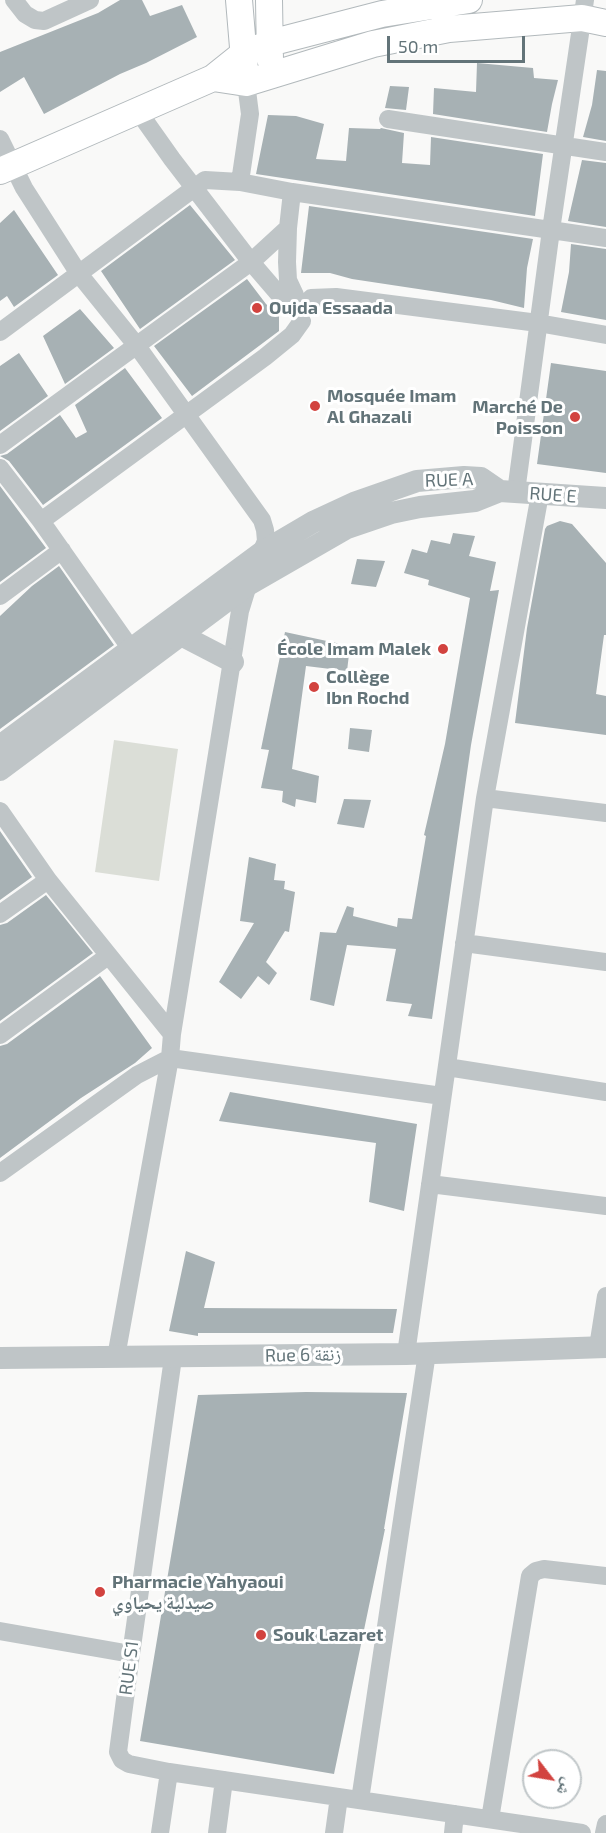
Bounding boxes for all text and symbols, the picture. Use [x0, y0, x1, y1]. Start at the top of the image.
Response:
scale bar [390, 24, 528, 62]
text: 50 m [398, 35, 438, 57]
place label: Oujda Essaada [269, 297, 393, 319]
marker: Oujda Essaada [250, 301, 264, 315]
place label: Mosquée Imam Al Ghazali [327, 385, 456, 428]
place label: Marché De Poisson [472, 396, 563, 438]
marker: Mosquée Imam Al Ghazali [308, 399, 322, 413]
marker: Marché De Poisson [568, 410, 582, 424]
street label: RUE A [424, 468, 474, 492]
street label: RUE E [529, 483, 577, 507]
place label: École Imam Malek [277, 638, 431, 660]
marker: École Imam Malek [436, 642, 450, 656]
place label: Collège Ibn Rochd [326, 666, 410, 708]
marker: Collège Ibn Rochd [307, 680, 321, 694]
street label: Rue 6 زنقة [265, 1344, 341, 1366]
place label: Pharmacie Yahyaoui صيدلية يحياوي [112, 1571, 284, 1614]
marker: Pharmacie Yahyaoui صيدلية يحياوي [93, 1585, 107, 1599]
place label: Souk Lazaret [273, 1624, 383, 1646]
marker: Souk Lazaret [254, 1628, 268, 1642]
street label: RUE S1 [115, 1640, 143, 1696]
north arrow [522, 1749, 582, 1809]
text: ش [554, 1775, 579, 1800]

